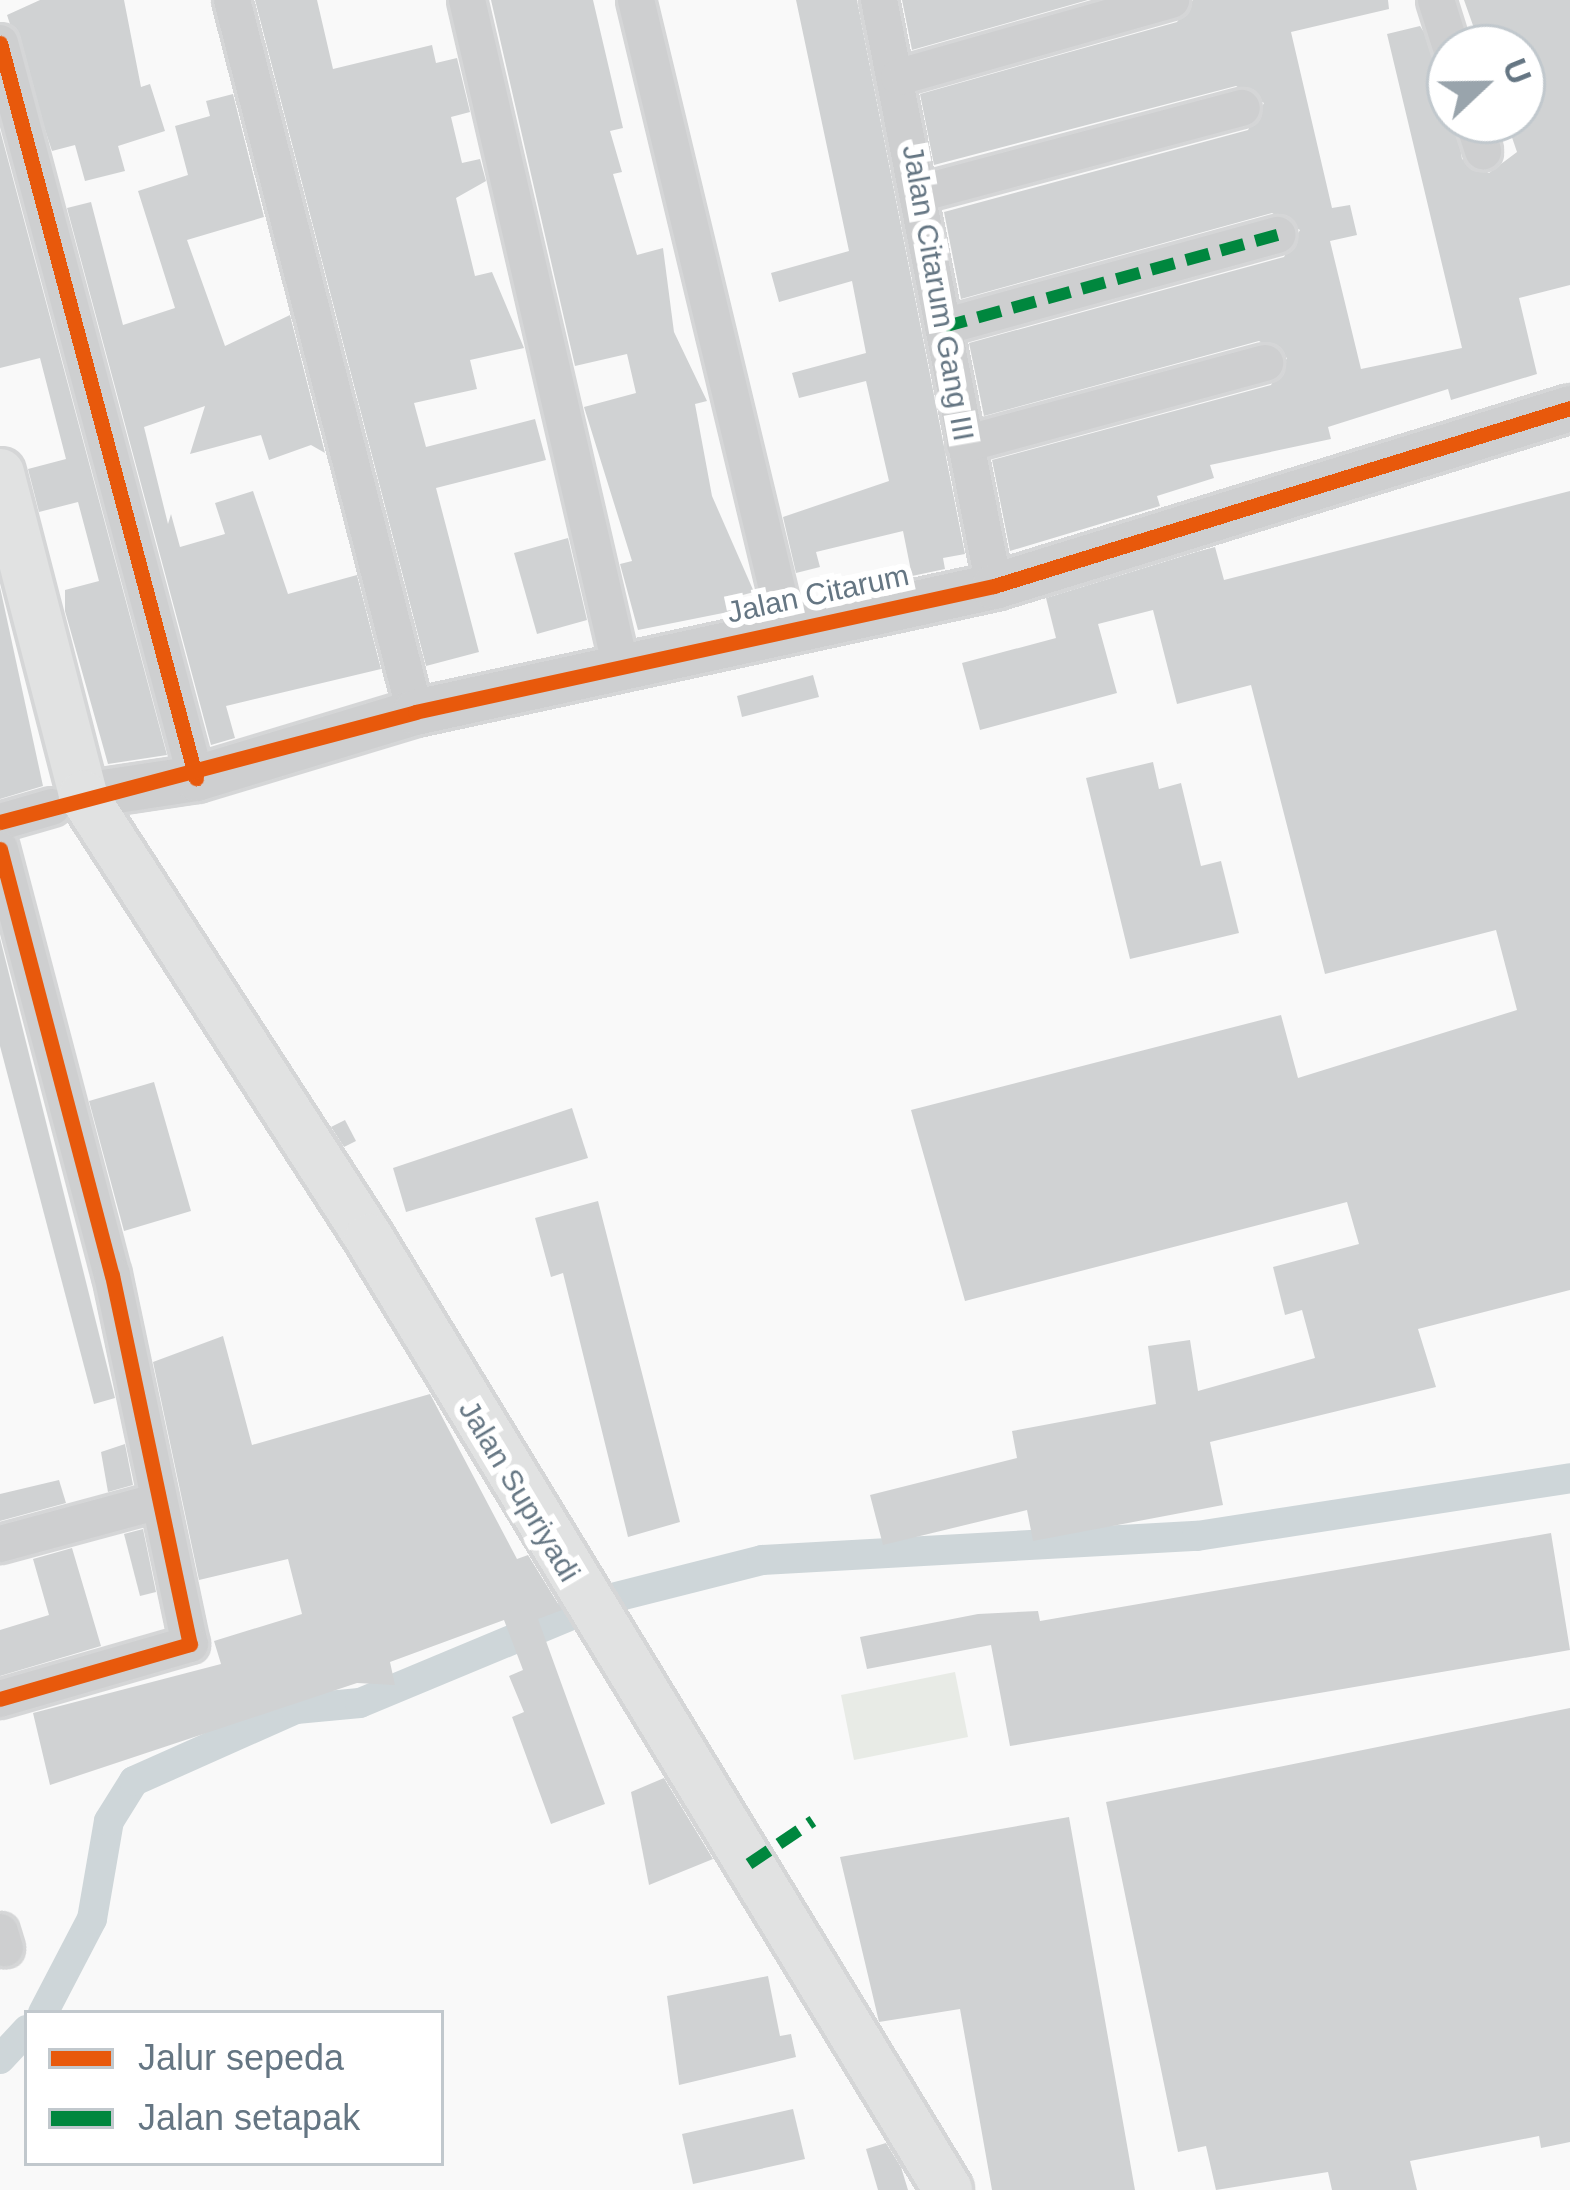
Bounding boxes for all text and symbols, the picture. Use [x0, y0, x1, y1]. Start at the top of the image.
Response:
north arrow [1426, 24, 1546, 144]
text: U [1495, 53, 1539, 89]
street label: Jalan Citarum Gang III [894, 142, 982, 444]
street label: Jalan Citarum [724, 557, 912, 631]
street label: Jalan Supriyadi [451, 1394, 587, 1588]
legend [24, 2010, 444, 2166]
text: Jalur sepeda [138, 2037, 344, 2078]
text: Jalan setapak [138, 2097, 360, 2138]

